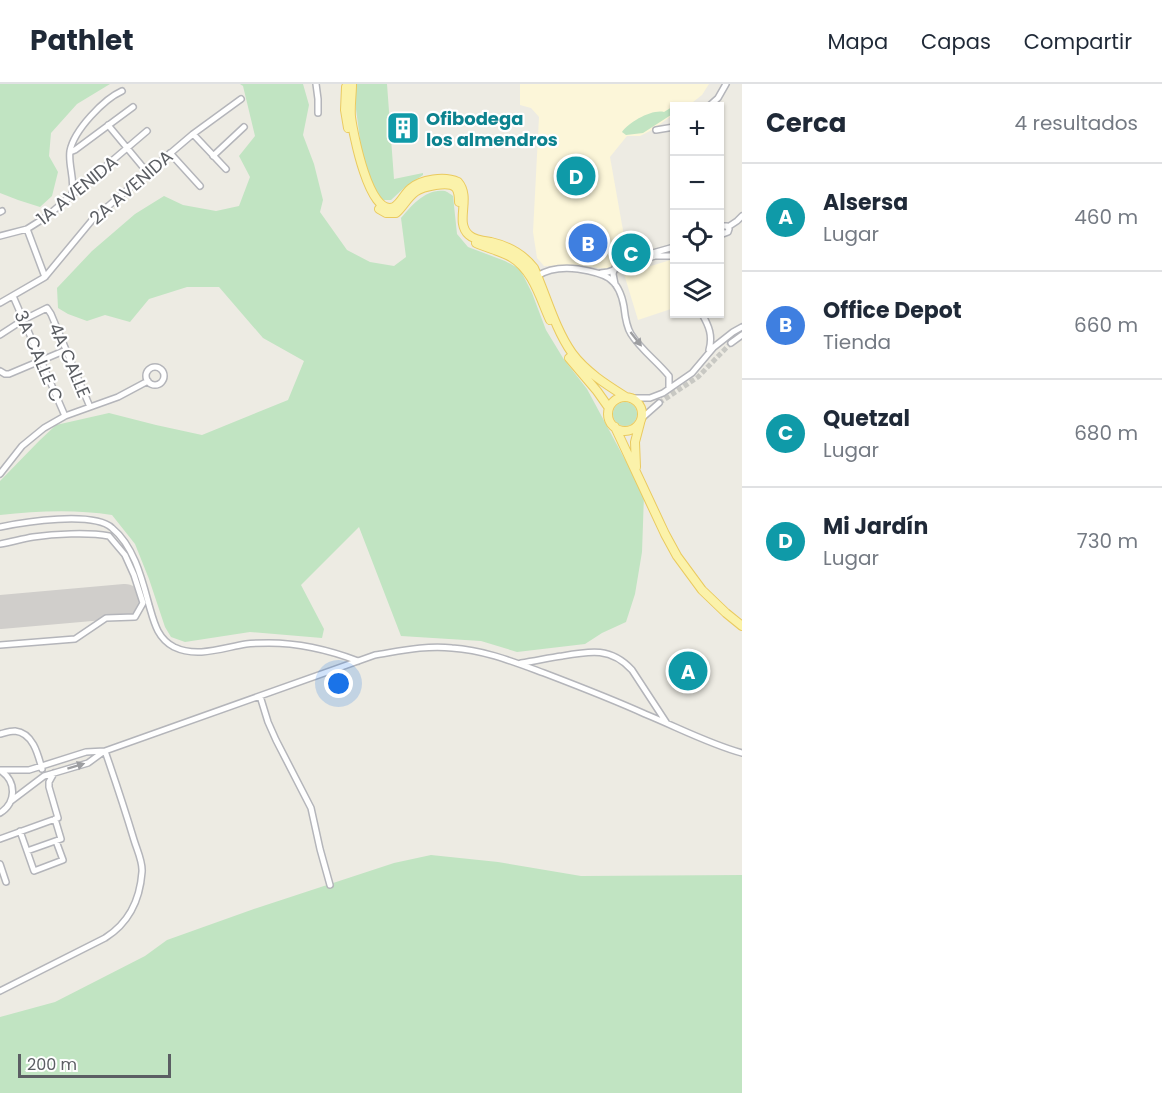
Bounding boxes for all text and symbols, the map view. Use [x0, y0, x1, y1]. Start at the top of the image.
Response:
text: Pathlet [30, 21, 134, 60]
text: Mapa [827, 27, 888, 56]
text: Capas [921, 27, 991, 56]
text: Compartir [1024, 27, 1132, 56]
map controls [670, 102, 724, 318]
button: + [670, 102, 724, 156]
text: Cerca [766, 105, 846, 141]
place label: Ofibodega los almendros [426, 106, 558, 152]
text: 4 resultados [1015, 109, 1138, 137]
building icon: Ofibodega los almendros [385, 110, 421, 146]
street label: 2A AVENIDA [84, 144, 178, 230]
street label: 1A AVENIDA [31, 149, 123, 231]
pin: D [556, 154, 596, 199]
button: − [670, 156, 724, 210]
text: Alsersa [823, 187, 908, 218]
text: A [778, 203, 793, 231]
text: 460 m [1074, 203, 1138, 231]
button: locate [670, 210, 724, 264]
pin: B [568, 220, 608, 266]
text: Lugar [823, 220, 879, 248]
pin: C [612, 230, 650, 276]
button: layers [670, 264, 724, 318]
text: Office Depot [823, 295, 962, 326]
street label: 3A CALLE C [9, 306, 69, 406]
text: B [779, 311, 792, 339]
text: 660 m [1074, 311, 1138, 339]
street label: 4A CALLE [43, 319, 97, 401]
text: Tienda [823, 328, 891, 356]
one-way arrow [629, 331, 641, 346]
text: Quetzal [823, 403, 910, 434]
text: C [778, 419, 793, 447]
text: 680 m [1074, 419, 1138, 447]
text: Lugar [823, 436, 879, 464]
text: Mi Jardín [823, 511, 928, 542]
text: D [778, 527, 793, 555]
text: 730 m [1077, 527, 1138, 555]
text: Lugar [823, 544, 879, 572]
pin: A [668, 648, 708, 694]
your location [324, 669, 353, 698]
one-way arrow [67, 761, 85, 770]
scale bar [18, 1051, 171, 1078]
text: 200 m [27, 1053, 77, 1076]

